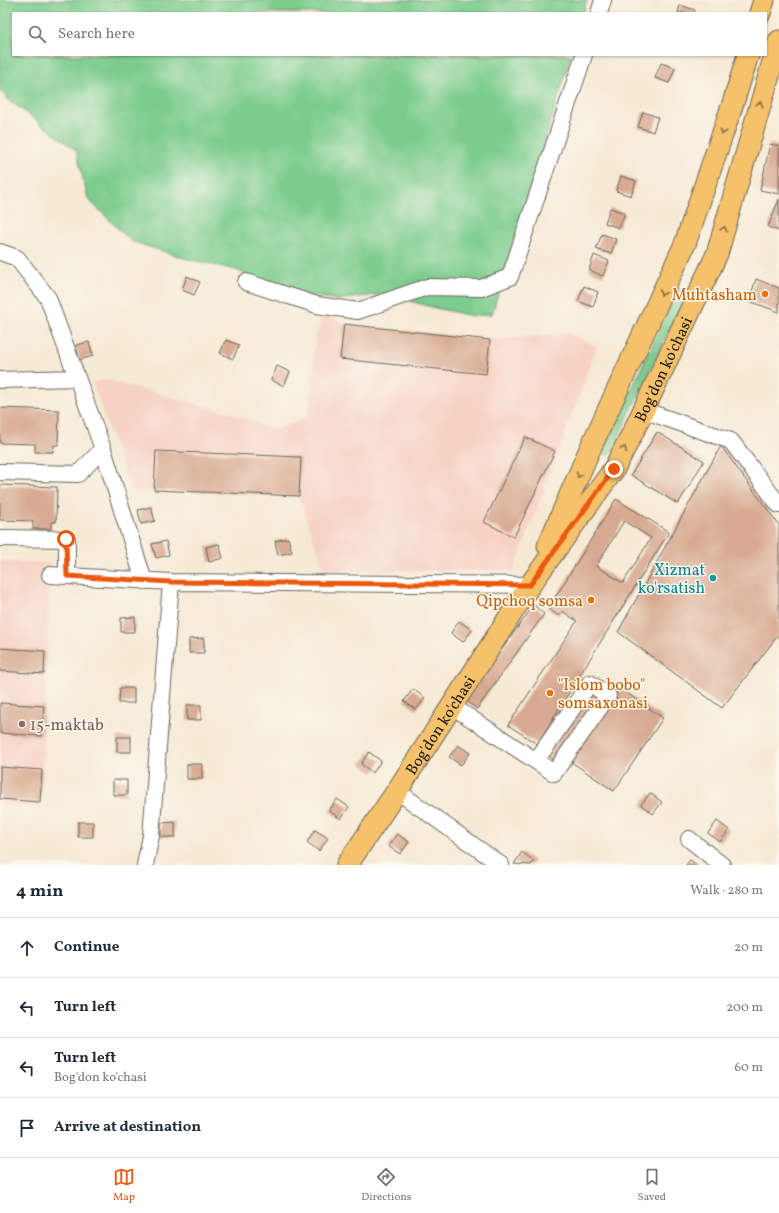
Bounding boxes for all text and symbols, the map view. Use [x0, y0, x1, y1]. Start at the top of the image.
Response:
search box [12, 12, 767, 56]
icon: search [26, 23, 48, 45]
text: Search here [58, 24, 135, 45]
one-way arrow [756, 101, 764, 108]
one-way arrow [719, 129, 728, 136]
one-way arrow [719, 226, 728, 233]
place label: Muhtasham [672, 285, 757, 307]
one-way arrow [659, 289, 667, 296]
marker: Muhtasham [760, 289, 770, 299]
street label: Bog'don ko'chasi [630, 313, 699, 426]
one-way arrow [619, 446, 627, 453]
route end [605, 460, 623, 478]
one-way arrow [576, 470, 584, 478]
route start [57, 530, 75, 548]
place label: Xizmat ko'rsatish [638, 560, 705, 600]
marker: Xizmat ko'rsatish [708, 573, 718, 583]
place label: Qipchoq somsa [476, 591, 583, 613]
marker: Qipchoq somsa [586, 595, 596, 605]
street label: Bog'don ko'chasi [401, 672, 482, 780]
place label: "Islom bobo" somsaxonasi [558, 675, 648, 715]
marker: "Islom bobo" somsaxonasi [545, 688, 555, 698]
place label: 15-maktab [30, 715, 104, 737]
marker: 15-maktab [17, 719, 27, 729]
text: 4 min [16, 880, 63, 903]
text: Walk · 280 m [690, 882, 763, 900]
icon: ahead [16, 937, 38, 959]
text: Continue [54, 937, 119, 958]
text: 20 m [734, 939, 763, 957]
icon: left [16, 997, 38, 1019]
text: Turn left [54, 997, 116, 1018]
text: 200 m [726, 999, 763, 1017]
text: Turn left [54, 1048, 116, 1069]
icon: left [16, 1057, 38, 1079]
text: 60 m [735, 1059, 763, 1077]
text: Bog'don ko'chasi [54, 1069, 147, 1087]
icon: arrive [16, 1117, 38, 1139]
text: Arrive at destination [54, 1117, 201, 1138]
tab: Map [113, 1166, 135, 1205]
tab: Directions [361, 1166, 412, 1205]
tab: Saved [638, 1166, 666, 1205]

